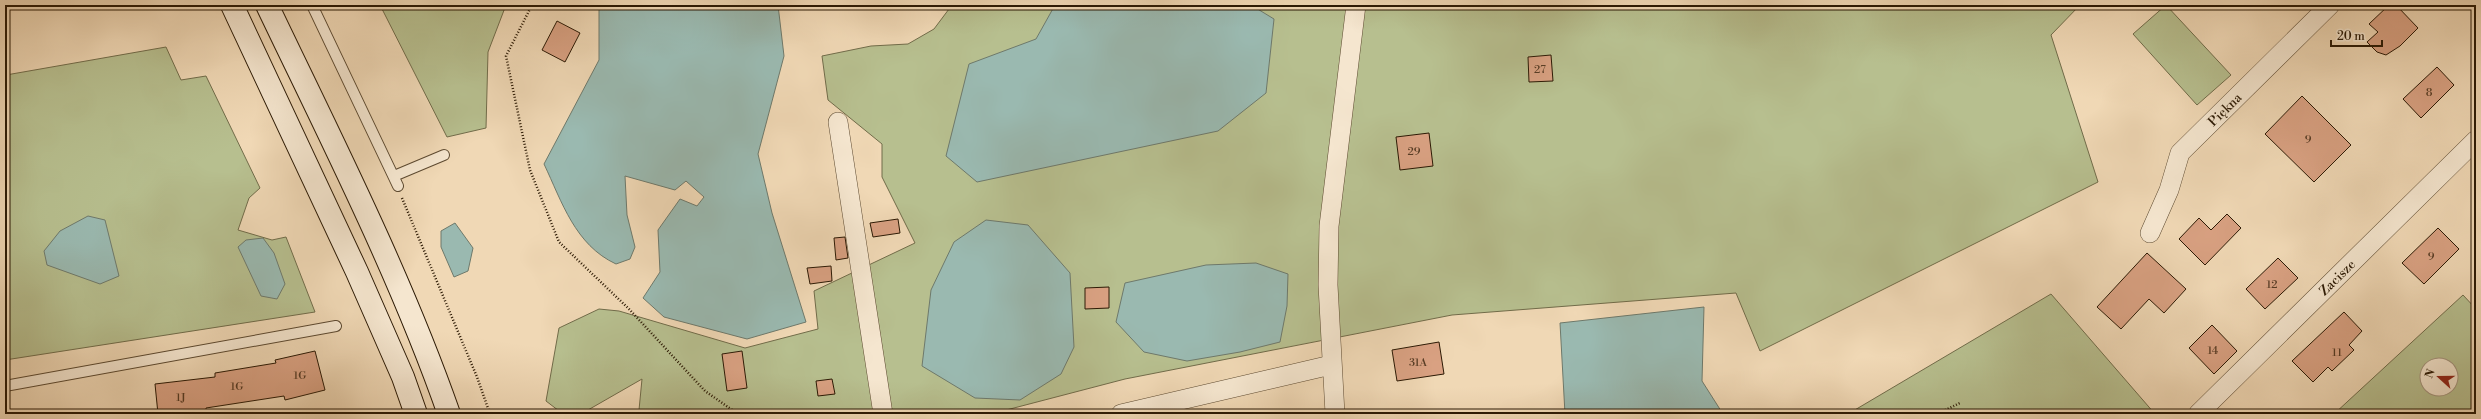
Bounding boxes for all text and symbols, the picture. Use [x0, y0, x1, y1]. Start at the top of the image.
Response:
scale bar [2331, 22, 2382, 48]
text: 20 m [2337, 29, 2365, 44]
house number: 27 [1534, 63, 1546, 77]
house number: 8 [2426, 86, 2433, 100]
street label: Piękna [2205, 90, 2246, 130]
house number: 9 [2305, 133, 2312, 147]
house number: 29 [1408, 145, 1421, 159]
house number: 9 [2428, 250, 2435, 264]
street label: Zacisze [2316, 256, 2359, 299]
house number: 12 [2266, 278, 2278, 292]
house number: 14 [2208, 344, 2219, 358]
house number: 11 [2332, 346, 2342, 360]
house number: 31A [1409, 356, 1427, 370]
north arrow [2419, 357, 2459, 397]
text: N [2423, 367, 2439, 380]
house number: 1G [294, 369, 306, 383]
house number: 1G [231, 380, 243, 394]
house number: 1J [176, 391, 186, 405]

